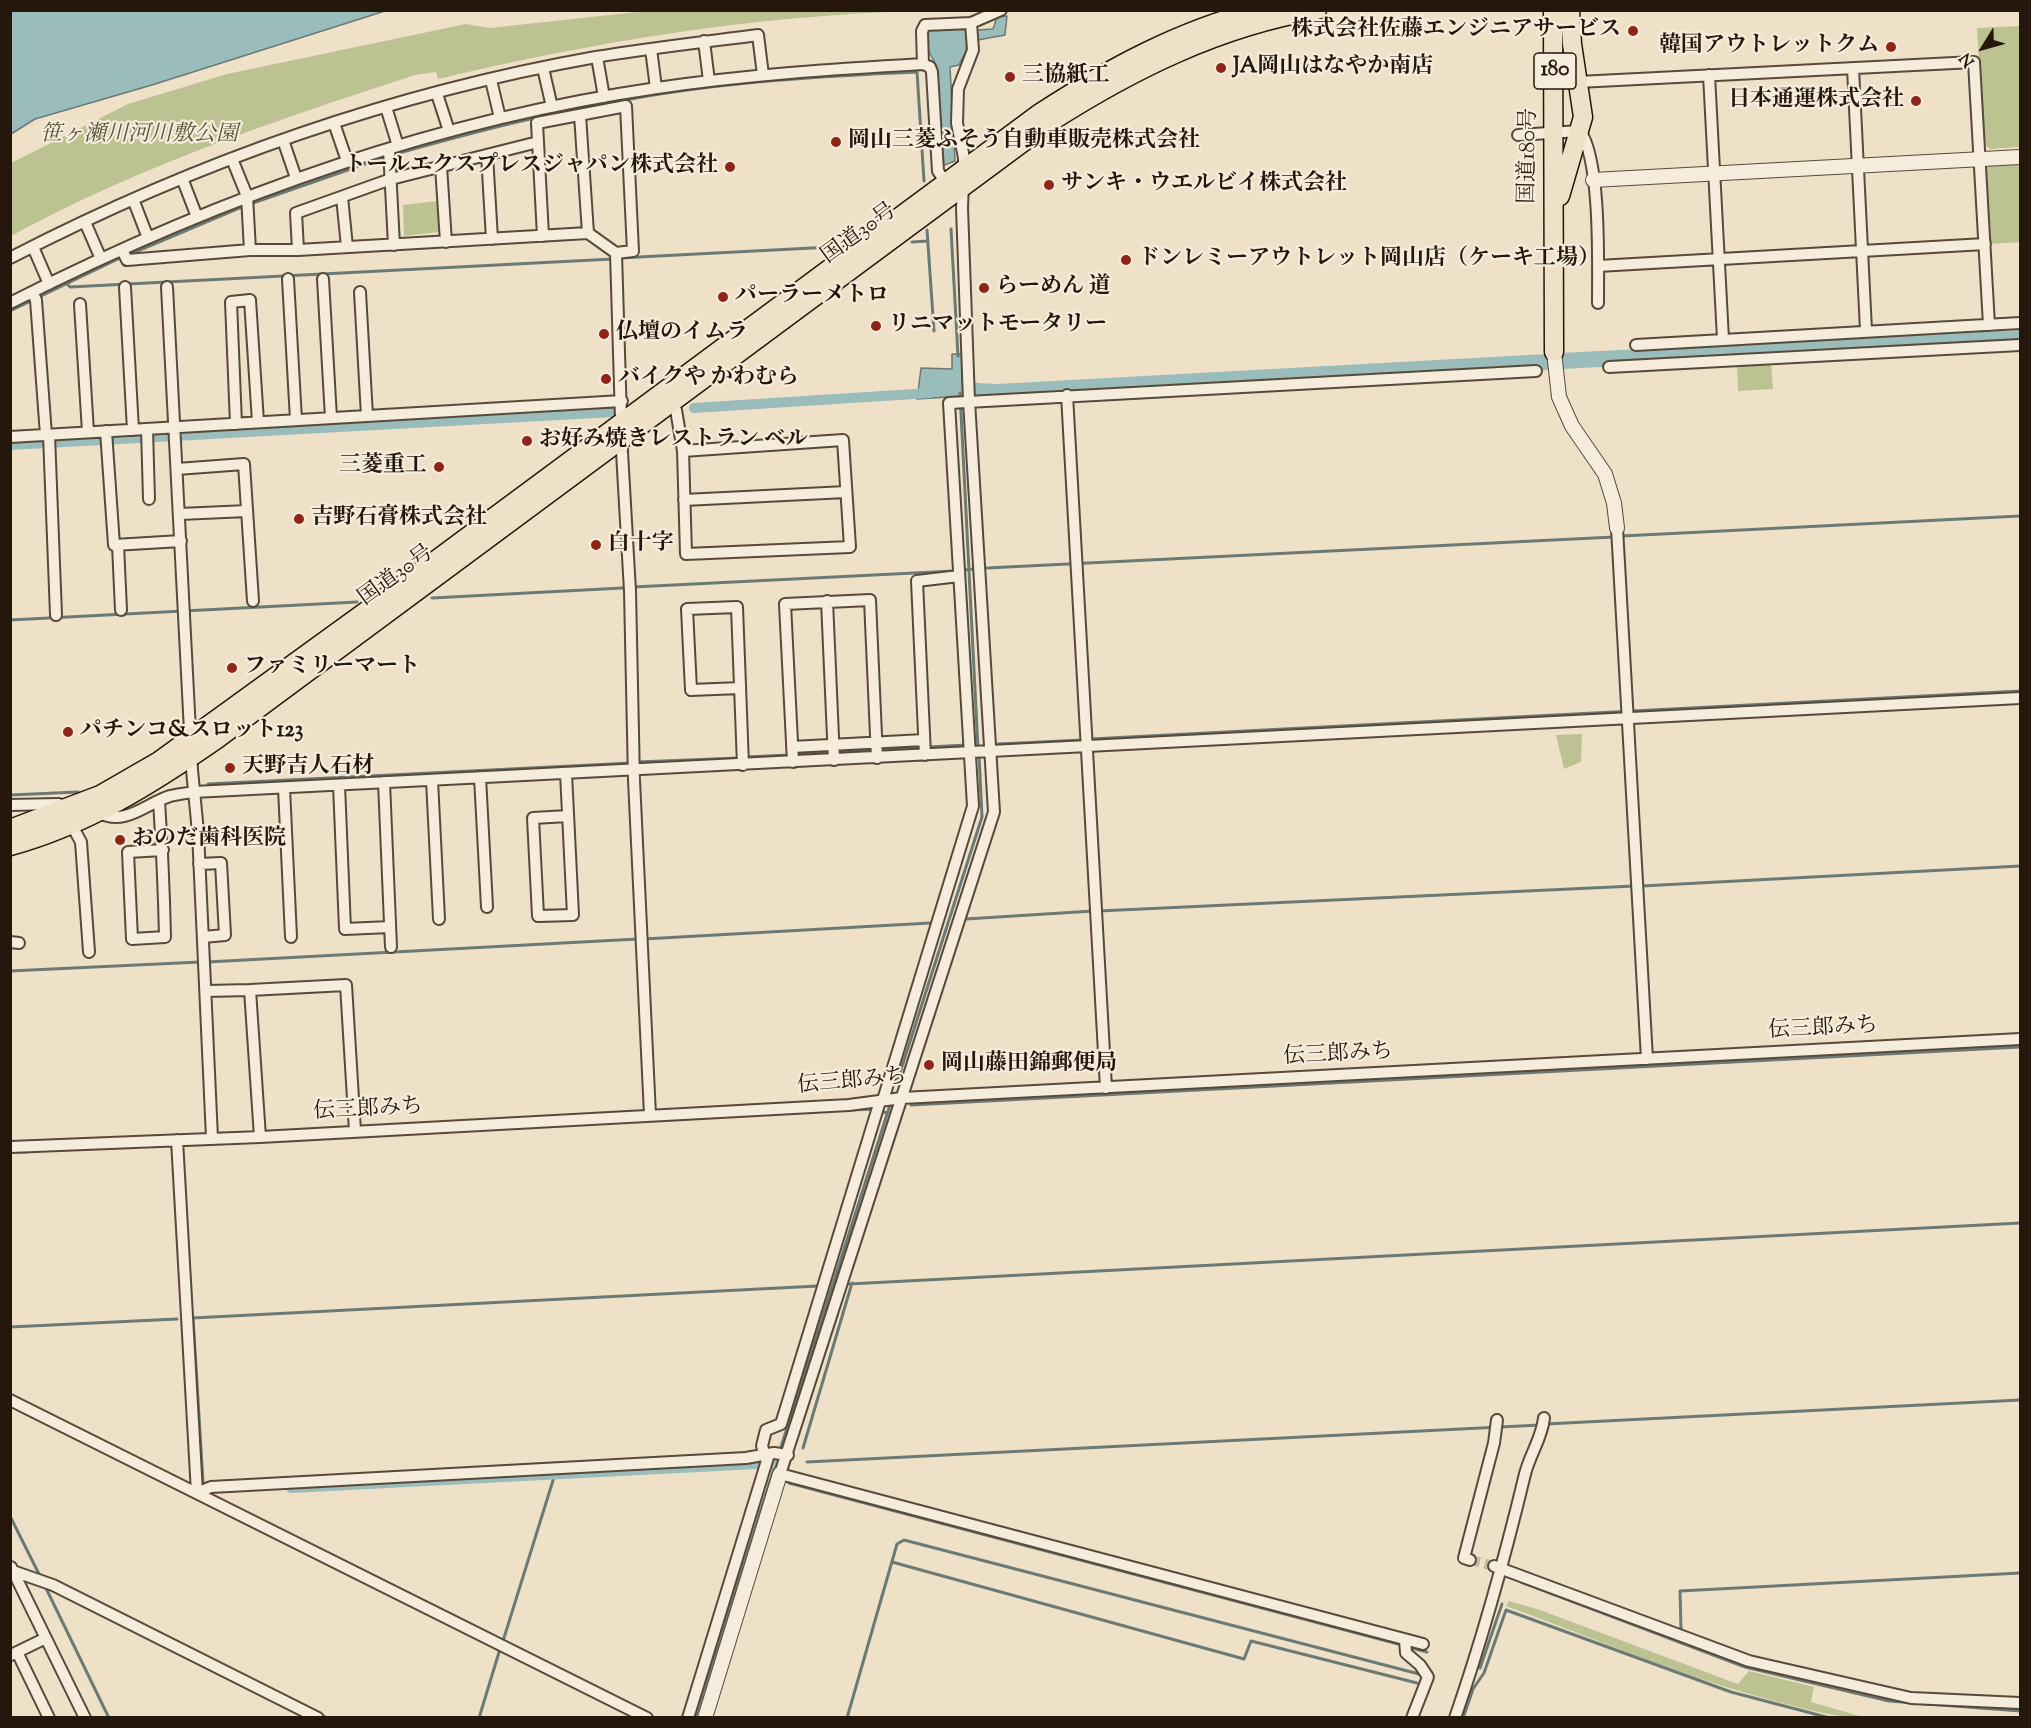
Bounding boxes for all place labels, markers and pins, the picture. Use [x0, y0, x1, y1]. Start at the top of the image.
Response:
place label: 株式会社佐藤エンジニアサービス [1291, 18, 1621, 44]
marker: 株式会社佐藤エンジニアサービス [1626, 24, 1640, 38]
place label: 韓国アウトレットクム [1659, 34, 1879, 60]
marker: 韓国アウトレットクム [1884, 40, 1898, 54]
place label: JA岡山はなやか南店 [1233, 55, 1433, 81]
marker: JA岡山はなやか南店 [1214, 61, 1228, 75]
place label: 三協紙工 [1022, 64, 1110, 90]
marker: 三協紙工 [1003, 70, 1017, 84]
place label: 日本通運株式会社 [1728, 88, 1904, 114]
marker: 日本通運株式会社 [1909, 94, 1923, 108]
place label: 岡山三菱ふそう自動車販売株式会社 [848, 129, 1200, 155]
marker: 岡山三菱ふそう自動車販売株式会社 [829, 135, 843, 149]
place label: トールエクスプレスジャパン株式会社 [344, 154, 718, 180]
marker: トールエクスプレスジャパン株式会社 [723, 160, 737, 174]
place label: サンキ・ウエルビイ株式会社 [1061, 172, 1347, 198]
marker: サンキ・ウエルビイ株式会社 [1042, 178, 1056, 192]
place label: ドンレミーアウトレット岡山店（ケーキ工場） [1138, 247, 1600, 273]
marker: ドンレミーアウトレット岡山店（ケーキ工場） [1119, 253, 1133, 267]
place label: らーめん 道 [996, 275, 1111, 301]
marker: らーめん 道 [977, 281, 991, 295]
place label: パーラーメトロ [735, 284, 889, 310]
marker: パーラーメトロ [716, 290, 730, 304]
place label: リニマットモータリー [888, 313, 1107, 339]
marker: リニマットモータリー [869, 319, 883, 333]
place label: 仏壇のイムラ [616, 321, 748, 347]
marker: 仏壇のイムラ [597, 327, 611, 341]
place label: バイクや かわむら [618, 366, 799, 392]
marker: バイクや かわむら [599, 372, 613, 386]
place label: お好み焼きレストラン ベル [539, 428, 808, 454]
marker: お好み焼きレストラン ベル [520, 434, 534, 448]
place label: 三菱重工 [339, 454, 427, 480]
marker: 三菱重工 [432, 460, 446, 474]
place label: 吉野石膏株式会社 [311, 506, 487, 532]
marker: 吉野石膏株式会社 [292, 512, 306, 526]
place label: 白十字 [608, 532, 674, 558]
marker: 白十字 [589, 538, 603, 552]
place label: ファミリーマート [244, 655, 420, 681]
marker: ファミリーマート [225, 661, 239, 675]
place label: パチンコ&スロット123 [80, 719, 303, 745]
marker: パチンコ&スロット123 [61, 725, 75, 739]
place label: 天野吉人石材 [242, 755, 374, 781]
marker: 天野吉人石材 [223, 761, 237, 775]
place label: おのだ歯科医院 [132, 827, 286, 853]
marker: おのだ歯科医院 [113, 833, 127, 847]
place label: 岡山藤田錦郵便局 [941, 1052, 1117, 1078]
marker: 岡山藤田錦郵便局 [922, 1058, 936, 1072]

